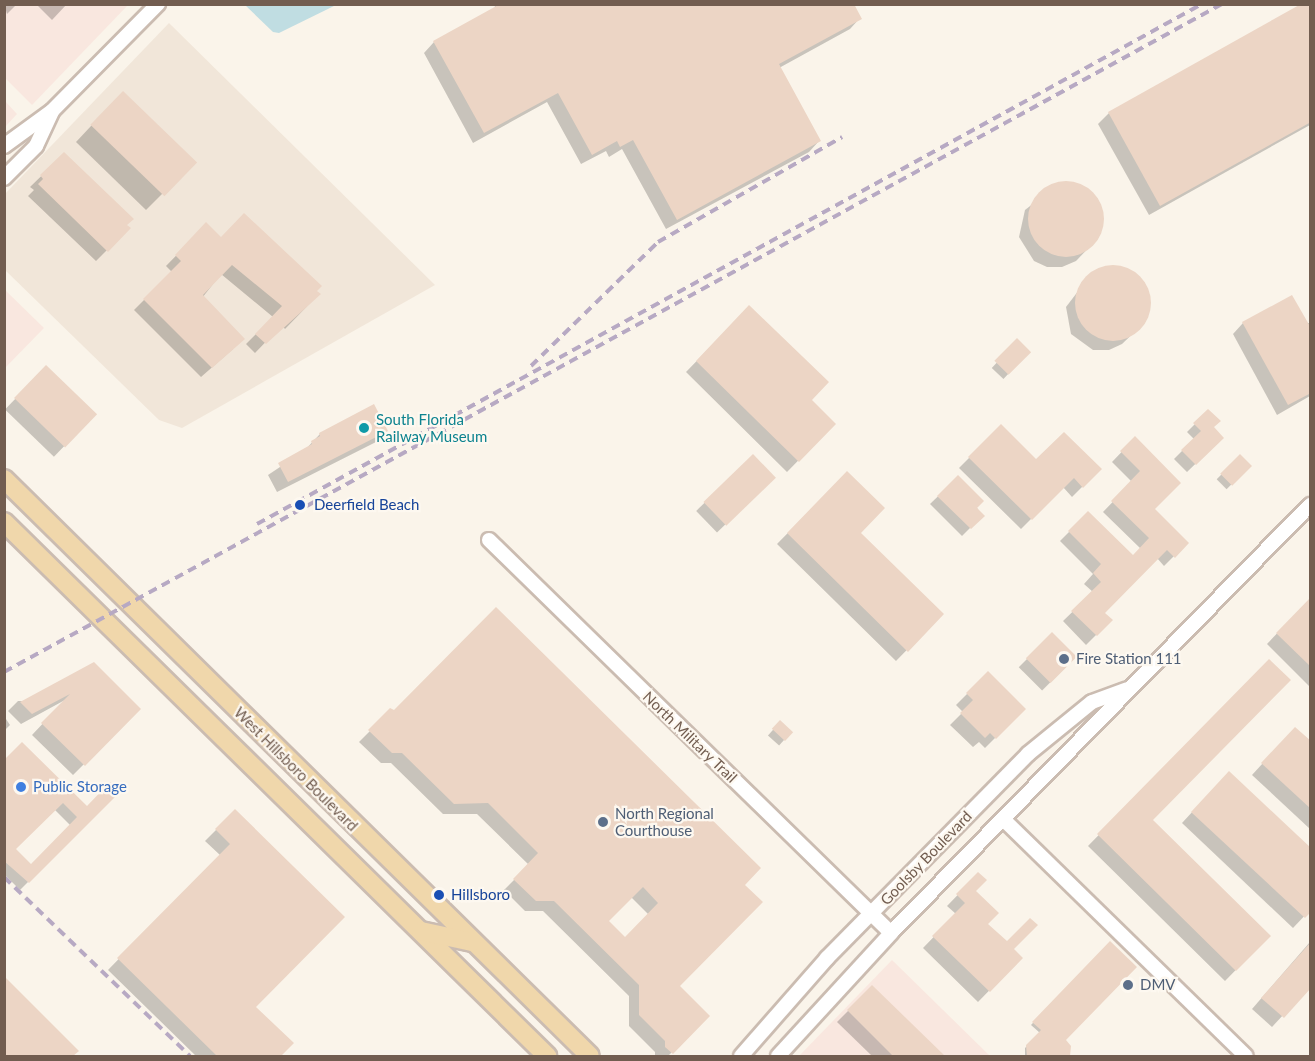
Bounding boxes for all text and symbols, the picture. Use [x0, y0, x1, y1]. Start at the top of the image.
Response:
place label: South Florida Railway Museum [376, 410, 488, 445]
marker: South Florida Railway Museum [357, 421, 371, 435]
marker: Deerfield Beach [291, 496, 309, 514]
place label: Deerfield Beach [314, 496, 419, 514]
place label: Fire Station 111 [1076, 650, 1182, 668]
marker: Fire Station 111 [1057, 652, 1071, 666]
street label: North Military Trail [639, 687, 741, 787]
street label: West Hillsboro Boulevard [230, 703, 362, 835]
place label: Public Storage [33, 778, 127, 796]
marker: Public Storage [14, 780, 28, 794]
place label: North Regional Courthouse [615, 804, 714, 839]
street label: Goolsby Boulevard [876, 807, 976, 909]
marker: North Regional Courthouse [596, 815, 610, 829]
place label: Hillsboro [451, 886, 510, 904]
marker: Hillsboro [432, 888, 446, 902]
place label: DMV [1140, 976, 1175, 994]
marker: DMV [1121, 978, 1135, 992]

